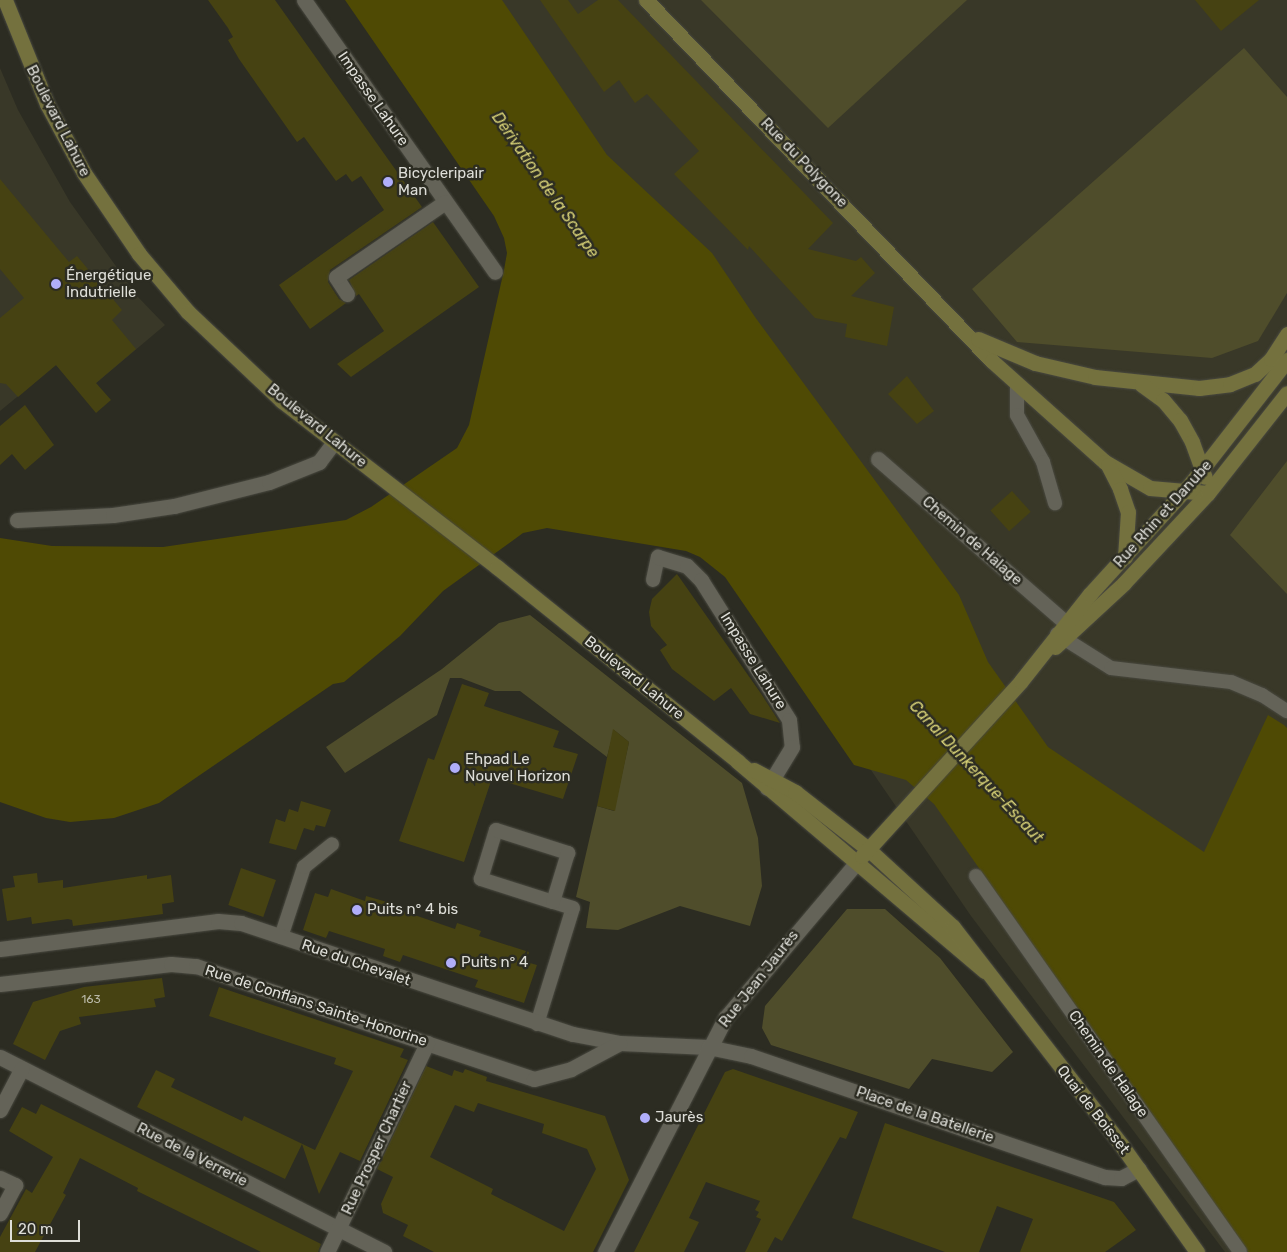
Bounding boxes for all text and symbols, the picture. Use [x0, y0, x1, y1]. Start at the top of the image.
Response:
street label: Impasse Lahure [334, 48, 412, 150]
street label: Boulevard Lahure [22, 62, 94, 180]
water label: Dérivation de la Scarpe [487, 108, 603, 262]
street label: Rue du Polygone [757, 115, 851, 211]
place label: Bicycleripair Man [398, 164, 484, 199]
marker: Bicycleripair Man [382, 176, 394, 188]
place label: Énergétique Indutrielle [66, 266, 151, 301]
marker: Énergétique Indutrielle [50, 278, 62, 290]
street label: Boulevard Lahure [264, 380, 370, 472]
street label: Rue Rhin et Danube [1110, 457, 1216, 571]
street label: Chemin de Halage [918, 493, 1026, 589]
street label: Impasse Lahure [716, 609, 790, 713]
street label: Boulevard Lahure [581, 632, 687, 724]
water label: Canal Dunkerque-Escaut [905, 697, 1047, 847]
place label: Ehpad Le Nouvel Horizon [465, 750, 571, 785]
marker: Ehpad Le Nouvel Horizon [449, 762, 461, 774]
place label: Puits n° 4 bis [367, 901, 458, 919]
marker: Puits n° 4 bis [351, 904, 363, 916]
street label: Rue Jean Jaurès [716, 927, 802, 1031]
street label: Rue du Chevalet [299, 936, 413, 990]
place label: Puits n° 4 [461, 954, 528, 972]
marker: Puits n° 4 [445, 957, 457, 969]
street label: Rue de Conflans Sainte-Honorine [203, 961, 429, 1051]
house number: 163 [81, 993, 101, 1007]
street label: Chemin de Halage [1064, 1007, 1152, 1121]
street label: Quai de Boisset [1053, 1062, 1133, 1158]
street label: Rue Prosper Chartier [338, 1078, 416, 1218]
street label: Place de la Batellerie [854, 1083, 996, 1147]
place label: Jaurès [655, 1109, 703, 1127]
marker: Jaurès [639, 1112, 651, 1124]
street label: Rue de la Verrerie [133, 1119, 251, 1191]
scale bar [12, 1210, 82, 1242]
text: 20 m [18, 1220, 53, 1238]

